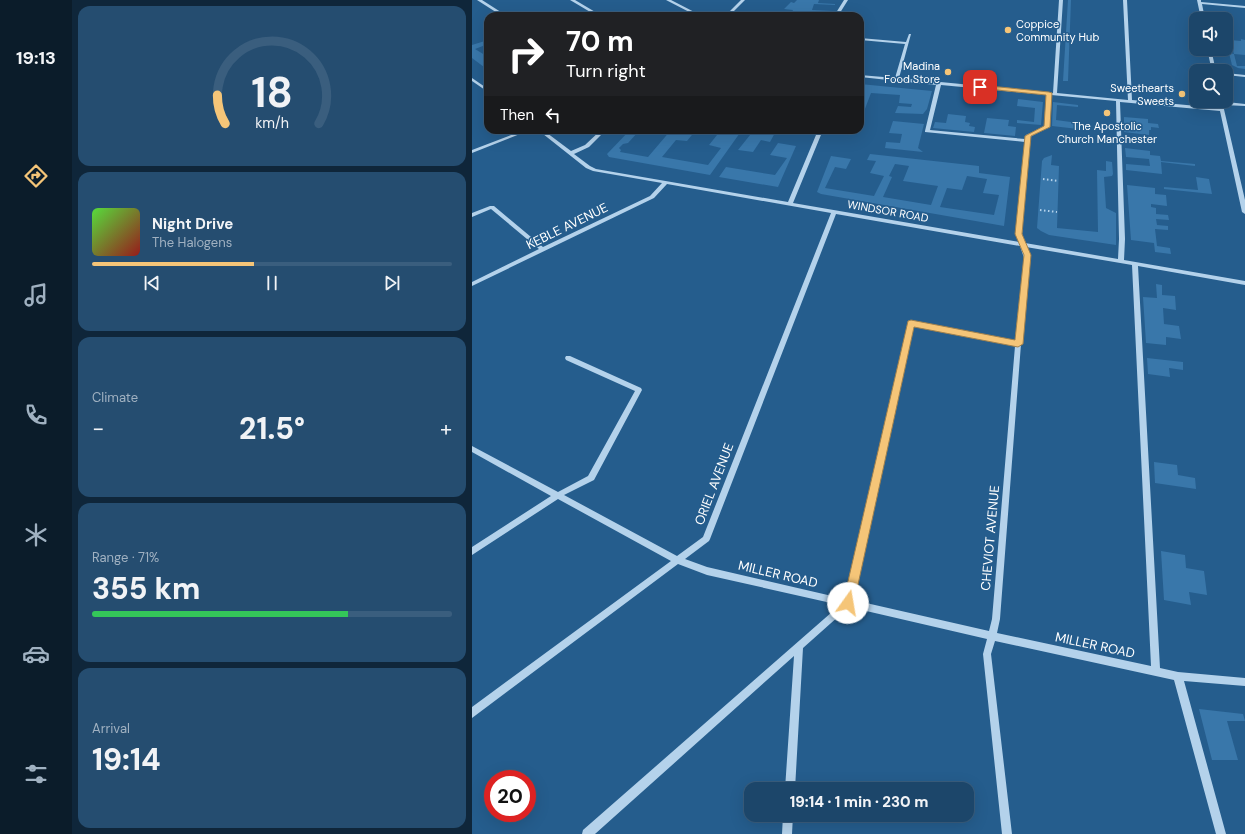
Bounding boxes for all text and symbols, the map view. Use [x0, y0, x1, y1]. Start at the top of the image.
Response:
map controls [1189, 12, 1233, 108]
button: sound [1189, 12, 1233, 56]
place label: Coppice Community Hub [1016, 17, 1099, 44]
text: 70 m [566, 23, 634, 60]
marker: Coppice Community Hub [1003, 25, 1013, 35]
icon: right [500, 28, 552, 80]
text: 19:13 [16, 46, 56, 70]
text: Turn right [566, 59, 646, 83]
place label: Madina Food Store [884, 59, 940, 86]
button: search [1189, 64, 1233, 108]
text: 18 [251, 66, 293, 120]
marker: Madina Food Store [943, 67, 953, 77]
pin [963, 70, 997, 104]
icon: arrive [969, 76, 991, 98]
place label: Sweethearts Sweets [1110, 81, 1174, 108]
marker: Sweethearts Sweets [1177, 89, 1187, 99]
icon: left [542, 104, 564, 126]
text: Then [500, 105, 534, 125]
marker: The Apostolic Church Manchester [1102, 108, 1112, 118]
text: km/h [255, 113, 289, 131]
place label: The Apostolic Church Manchester [1057, 119, 1157, 146]
icon: directions [22, 162, 50, 190]
street label: WINDSOR ROAD [846, 197, 930, 225]
street label: KEBLE AVENUE [523, 199, 611, 253]
text: Night Drive [152, 214, 233, 234]
text: The Halogens [152, 234, 232, 251]
icon: previous [141, 272, 163, 294]
icon: pause [261, 272, 283, 294]
icon: next [381, 272, 403, 294]
icon: music [22, 281, 50, 309]
text: Climate [92, 389, 138, 406]
icon: phone [22, 401, 50, 429]
text: 21.5° [239, 409, 305, 448]
text: − [92, 414, 104, 443]
text: + [440, 414, 452, 443]
street label: ORIEL AVENUE [691, 440, 737, 528]
street label: CHEVIOT AVENUE [977, 485, 1003, 591]
icon: climate [22, 521, 50, 549]
text: Range · 71% [92, 549, 159, 566]
street label: MILLER ROAD [737, 557, 819, 591]
text: 355 km [92, 569, 200, 608]
position arrow [827, 582, 869, 624]
street label: MILLER ROAD [1054, 628, 1136, 662]
icon: car [22, 640, 50, 668]
text: Arrival [92, 720, 130, 737]
text: 19:14 [92, 740, 161, 779]
icon: filters [22, 760, 50, 788]
speed limit sign: 20 [484, 770, 536, 822]
text: 19:14 · 1 min · 230 m [790, 792, 928, 812]

